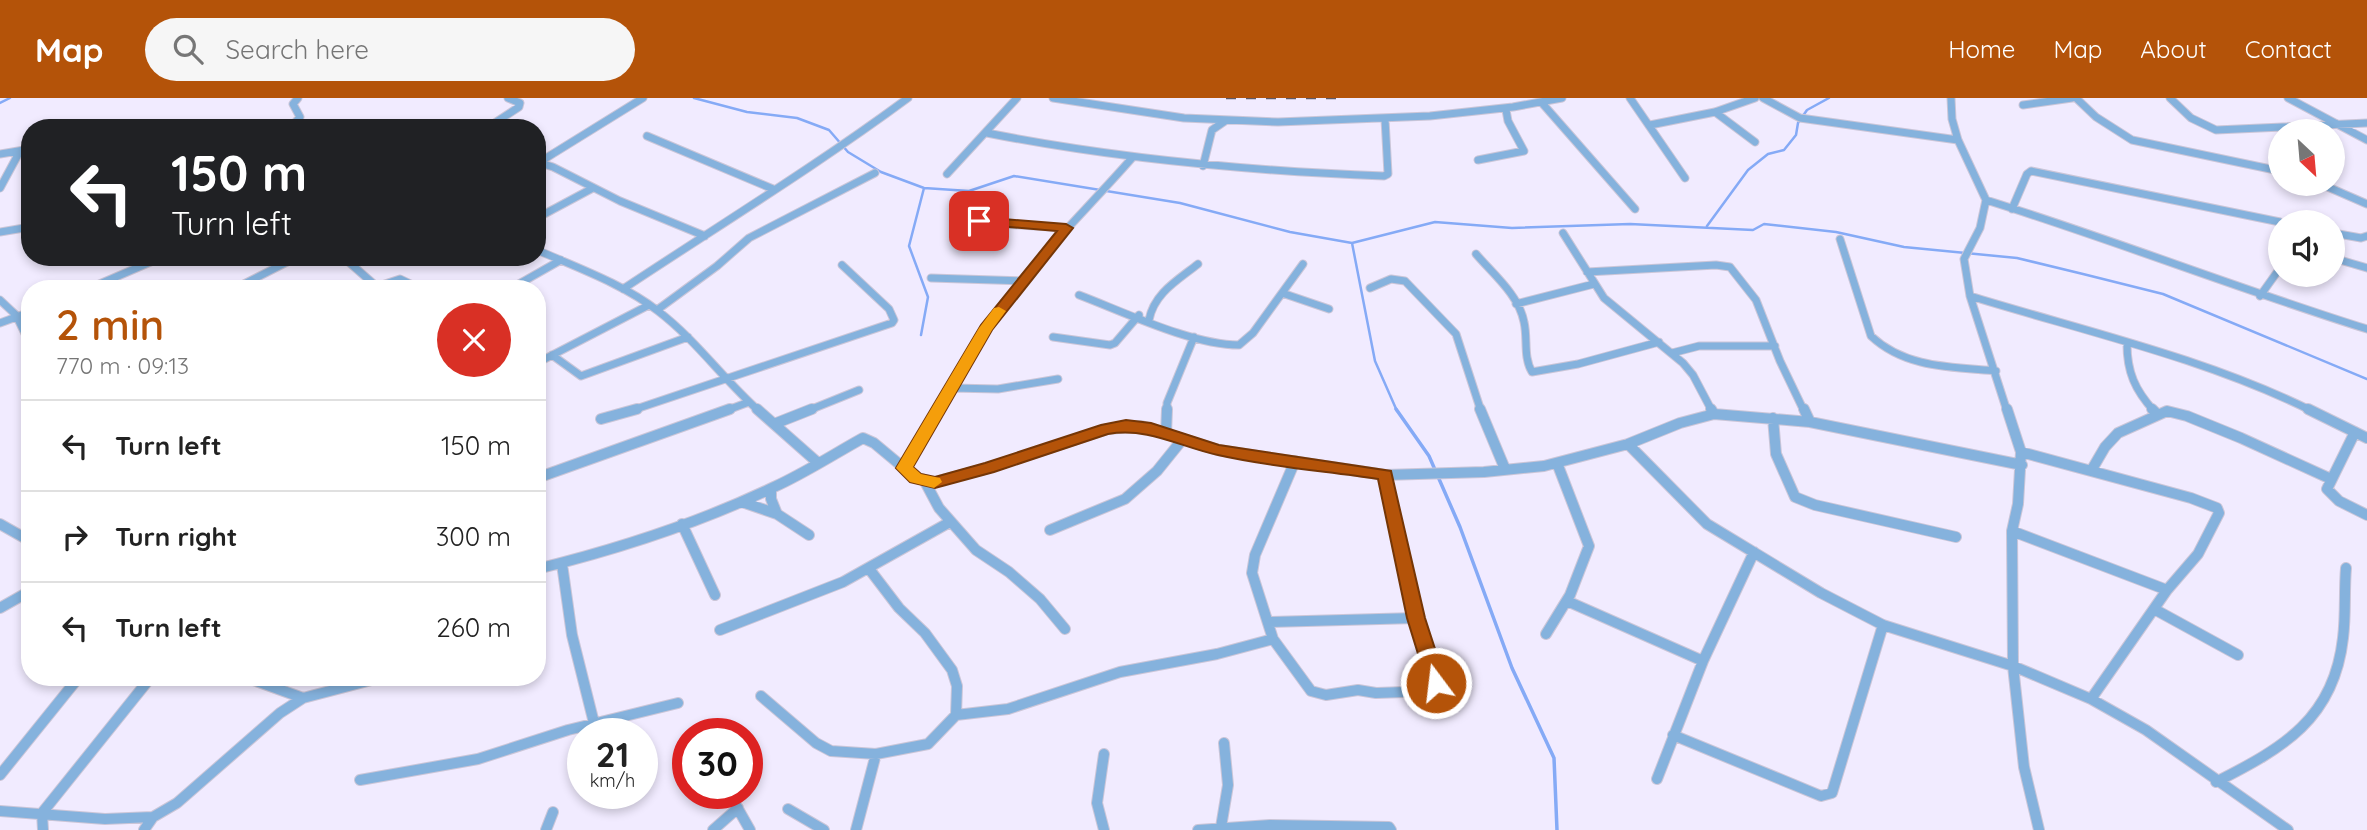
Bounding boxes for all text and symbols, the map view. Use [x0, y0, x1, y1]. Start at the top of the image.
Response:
search box [145, 18, 635, 81]
text: Map [35, 29, 103, 70]
icon: search [169, 30, 207, 68]
text: Search here [225, 33, 369, 66]
text: Home [1948, 34, 2015, 64]
text: Map [2053, 34, 2102, 64]
text: About [2140, 34, 2207, 64]
text: Contact [2245, 34, 2332, 64]
north arrow [2268, 119, 2345, 196]
map controls [2268, 119, 2345, 287]
text: 150 m [171, 142, 307, 203]
icon: left [56, 147, 147, 238]
pin [949, 191, 1009, 251]
icon: arrive [960, 202, 998, 240]
text: Turn left [171, 203, 292, 243]
button: sound [2268, 210, 2345, 287]
text: 2 min [56, 298, 164, 351]
button: close [437, 303, 511, 377]
text: 770 m · 09:13 [56, 351, 189, 380]
icon: left [56, 427, 94, 465]
text: Turn left [115, 429, 222, 462]
text: 150 m [441, 429, 511, 462]
icon: right [56, 518, 94, 556]
text: Turn right [115, 520, 237, 553]
text: 300 m [436, 520, 511, 553]
icon: left [56, 609, 94, 647]
text: Turn left [115, 611, 222, 644]
text: 260 m [436, 611, 511, 644]
position arrow [1399, 646, 1473, 720]
speed limit sign: 30 [672, 718, 763, 809]
text: 21 [596, 732, 629, 776]
text: km/h [590, 769, 635, 792]

